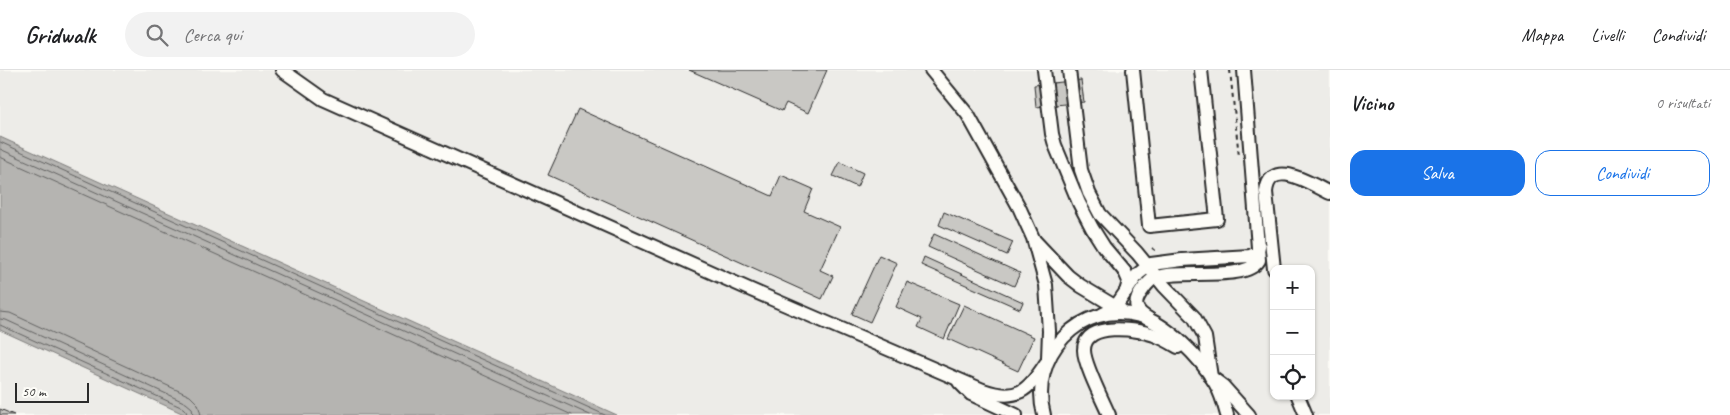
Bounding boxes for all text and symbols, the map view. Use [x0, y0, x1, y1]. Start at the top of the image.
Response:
search box [125, 12, 475, 57]
text: Gridwalk [25, 20, 95, 50]
icon: search [143, 21, 171, 49]
text: Cerca qui [183, 23, 242, 47]
text: Mappa [1522, 24, 1563, 46]
text: Livelli [1591, 24, 1624, 46]
text: Condividi [1652, 24, 1705, 46]
text: Vicino [1350, 90, 1393, 116]
text: 0 risultati [1656, 93, 1710, 113]
button: Salva [1350, 150, 1525, 196]
button: Condividi [1535, 150, 1710, 196]
map controls [1270, 265, 1315, 400]
button: + [1270, 265, 1315, 310]
button: − [1270, 310, 1315, 355]
button: locate [1270, 355, 1315, 400]
scale bar [15, 380, 89, 403]
text: 50 m [22, 383, 46, 400]

